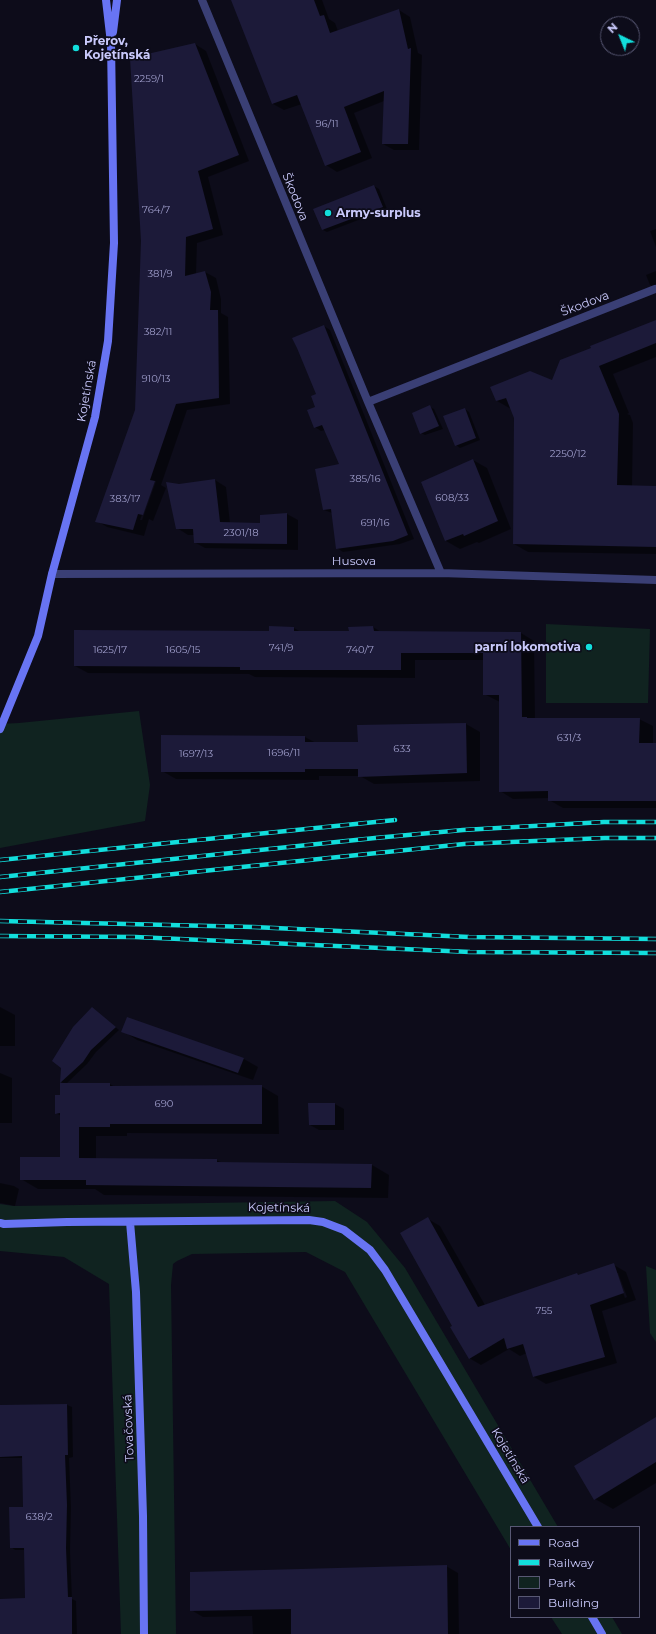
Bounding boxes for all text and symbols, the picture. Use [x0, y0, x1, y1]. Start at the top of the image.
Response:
north arrow [600, 16, 640, 56]
text: N [604, 20, 621, 36]
place label: Přerov, Kojetínská [84, 34, 150, 62]
marker: Přerov, Kojetínská [71, 43, 81, 53]
house number: 2259/1 [134, 73, 164, 85]
house number: 96/11 [315, 118, 339, 130]
street label: Škodova [279, 171, 311, 223]
house number: 764/7 [142, 204, 170, 216]
place label: Army-surplus [336, 206, 421, 220]
marker: Army-surplus [323, 208, 333, 218]
house number: 381/9 [147, 268, 173, 280]
street label: Škodova [559, 288, 611, 320]
house number: 382/11 [144, 326, 172, 338]
street label: Kojetínská [74, 359, 100, 423]
house number: 910/13 [141, 373, 171, 385]
house number: 2250/12 [550, 448, 586, 460]
house number: 385/16 [349, 473, 381, 485]
house number: 608/33 [435, 492, 469, 504]
house number: 383/17 [110, 493, 140, 505]
house number: 691/16 [360, 517, 390, 529]
house number: 2301/18 [223, 527, 259, 539]
street label: Husova [332, 554, 376, 568]
place label: parní lokomotiva [474, 640, 581, 654]
house number: 741/9 [269, 642, 293, 654]
marker: parní lokomotiva [584, 642, 594, 652]
house number: 1625/17 [93, 644, 127, 656]
house number: 1605/15 [166, 644, 200, 656]
house number: 740/7 [346, 644, 374, 656]
house number: 631/3 [557, 732, 581, 744]
house number: 633 [393, 743, 411, 755]
house number: 1696/11 [268, 747, 300, 759]
house number: 1697/13 [179, 748, 213, 760]
house number: 690 [155, 1098, 173, 1110]
street label: Kojetínská [248, 1200, 310, 1216]
house number: 755 [536, 1305, 552, 1317]
street label: Tovačovská [121, 1394, 137, 1462]
street label: Kojetínská [488, 1426, 532, 1486]
house number: 638/2 [25, 1511, 53, 1523]
legend [510, 1526, 640, 1618]
text: Road [548, 1535, 579, 1550]
text: Railway [548, 1555, 594, 1570]
text: Park [548, 1575, 575, 1590]
text: Building [548, 1595, 599, 1610]

